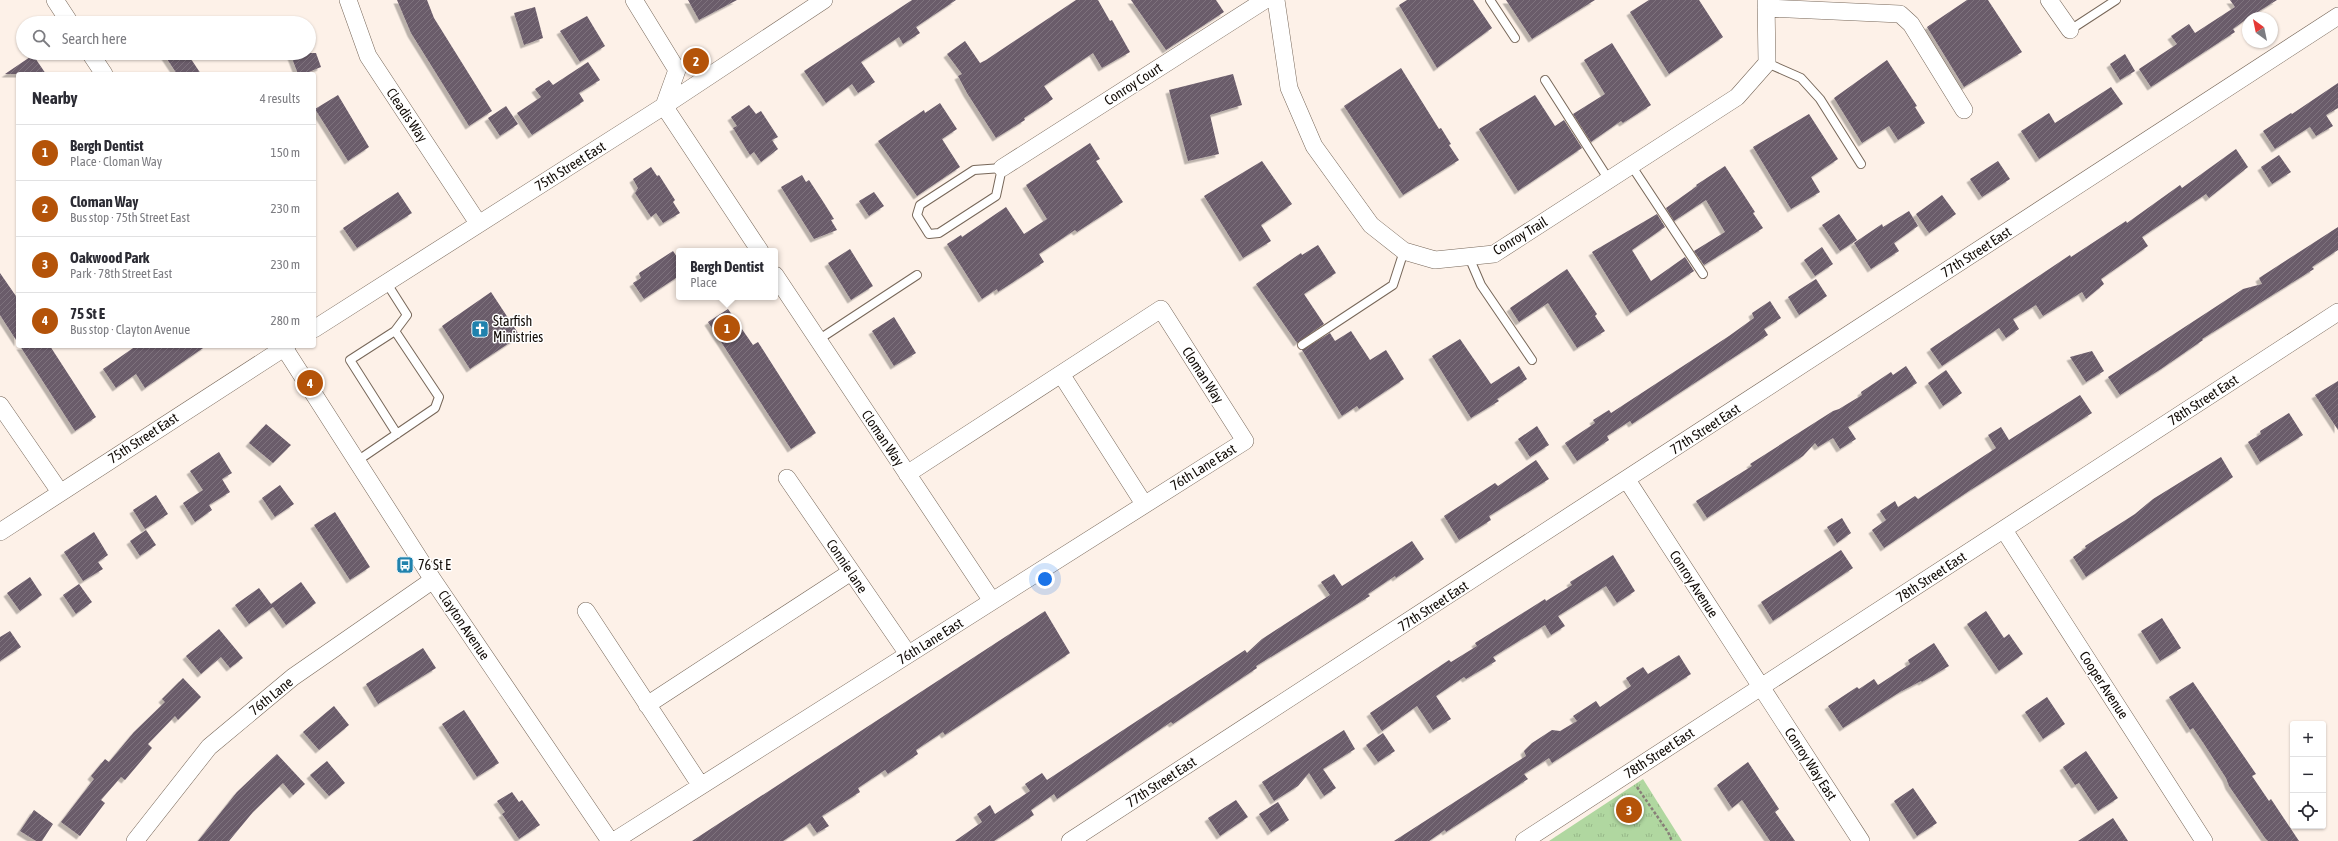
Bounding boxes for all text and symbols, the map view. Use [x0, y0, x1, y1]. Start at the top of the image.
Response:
north arrow [2242, 12, 2278, 48]
search box [16, 16, 316, 60]
icon: search [30, 27, 52, 49]
text: Search here [62, 30, 127, 47]
pin: 2 [683, 46, 709, 76]
street label: Conroy Court [1101, 59, 1165, 109]
street label: Cleadis Way [383, 85, 431, 145]
text: Nearby [32, 88, 78, 108]
text: 4 results [260, 91, 300, 106]
text: Bergh Dentist [70, 137, 144, 154]
street label: 75th Street East [532, 138, 608, 194]
text: 1 [42, 145, 48, 160]
text: 150 m [271, 145, 300, 160]
text: Place · Cloman Way [70, 154, 162, 169]
text: Cloman Way [70, 193, 138, 210]
text: 2 [42, 201, 48, 216]
text: 230 m [271, 201, 300, 216]
text: Bus stop · 75th Street East [70, 210, 190, 225]
street label: Conroy Trail [1490, 213, 1550, 258]
street label: 77th Street East [1938, 224, 2014, 280]
popup [676, 248, 778, 300]
text: Oakwood Park [70, 249, 149, 266]
text: 3 [42, 257, 48, 272]
text: 230 m [271, 257, 300, 272]
text: Bergh Dentist [690, 258, 764, 275]
text: Park · 78th Street East [70, 266, 172, 281]
text: Place [690, 275, 717, 290]
text: 75 St E [70, 305, 105, 322]
text: 4 [42, 313, 48, 328]
text: 280 m [271, 313, 300, 328]
place label: Starfish Ministries [493, 313, 543, 345]
pin: 1 [714, 313, 740, 343]
church icon: Starfish Ministries [470, 319, 490, 339]
text: Bus stop · Clayton Avenue [70, 322, 190, 337]
street label: Cloman Way [1179, 344, 1227, 406]
pin: 4 [297, 368, 323, 398]
street label: 78th Street East [2165, 372, 2241, 428]
street label: 77th Street East [1667, 401, 1743, 457]
street label: Cloman Way [859, 407, 908, 469]
street label: 75th Street East [105, 410, 181, 466]
street label: 76th Lane East [1167, 441, 1239, 493]
street label: Connie lane [823, 536, 871, 596]
street label: Conroy Avenue [1666, 547, 1722, 621]
street label: 78th Street East [1893, 549, 1969, 605]
bus stop icon: 76 St E [395, 555, 415, 575]
place label: 76 St E [418, 557, 451, 573]
your location [1035, 569, 1055, 589]
street label: 77th Street East [1395, 578, 1471, 634]
street label: Clayton Avenue [435, 587, 493, 663]
street label: 76th Lane East [894, 615, 966, 667]
street label: Cooper Avenue [2076, 648, 2132, 722]
street label: 76th Lane [246, 674, 296, 718]
map controls [2290, 721, 2326, 829]
button: + [2290, 721, 2326, 757]
street label: 78th Street East [1621, 725, 1697, 781]
street label: Conroy Way East [1782, 725, 1840, 803]
street label: 77th Street East [1123, 754, 1199, 810]
button: − [2290, 757, 2326, 793]
button: locate [2290, 793, 2326, 829]
pin: 3 [1616, 795, 1642, 825]

